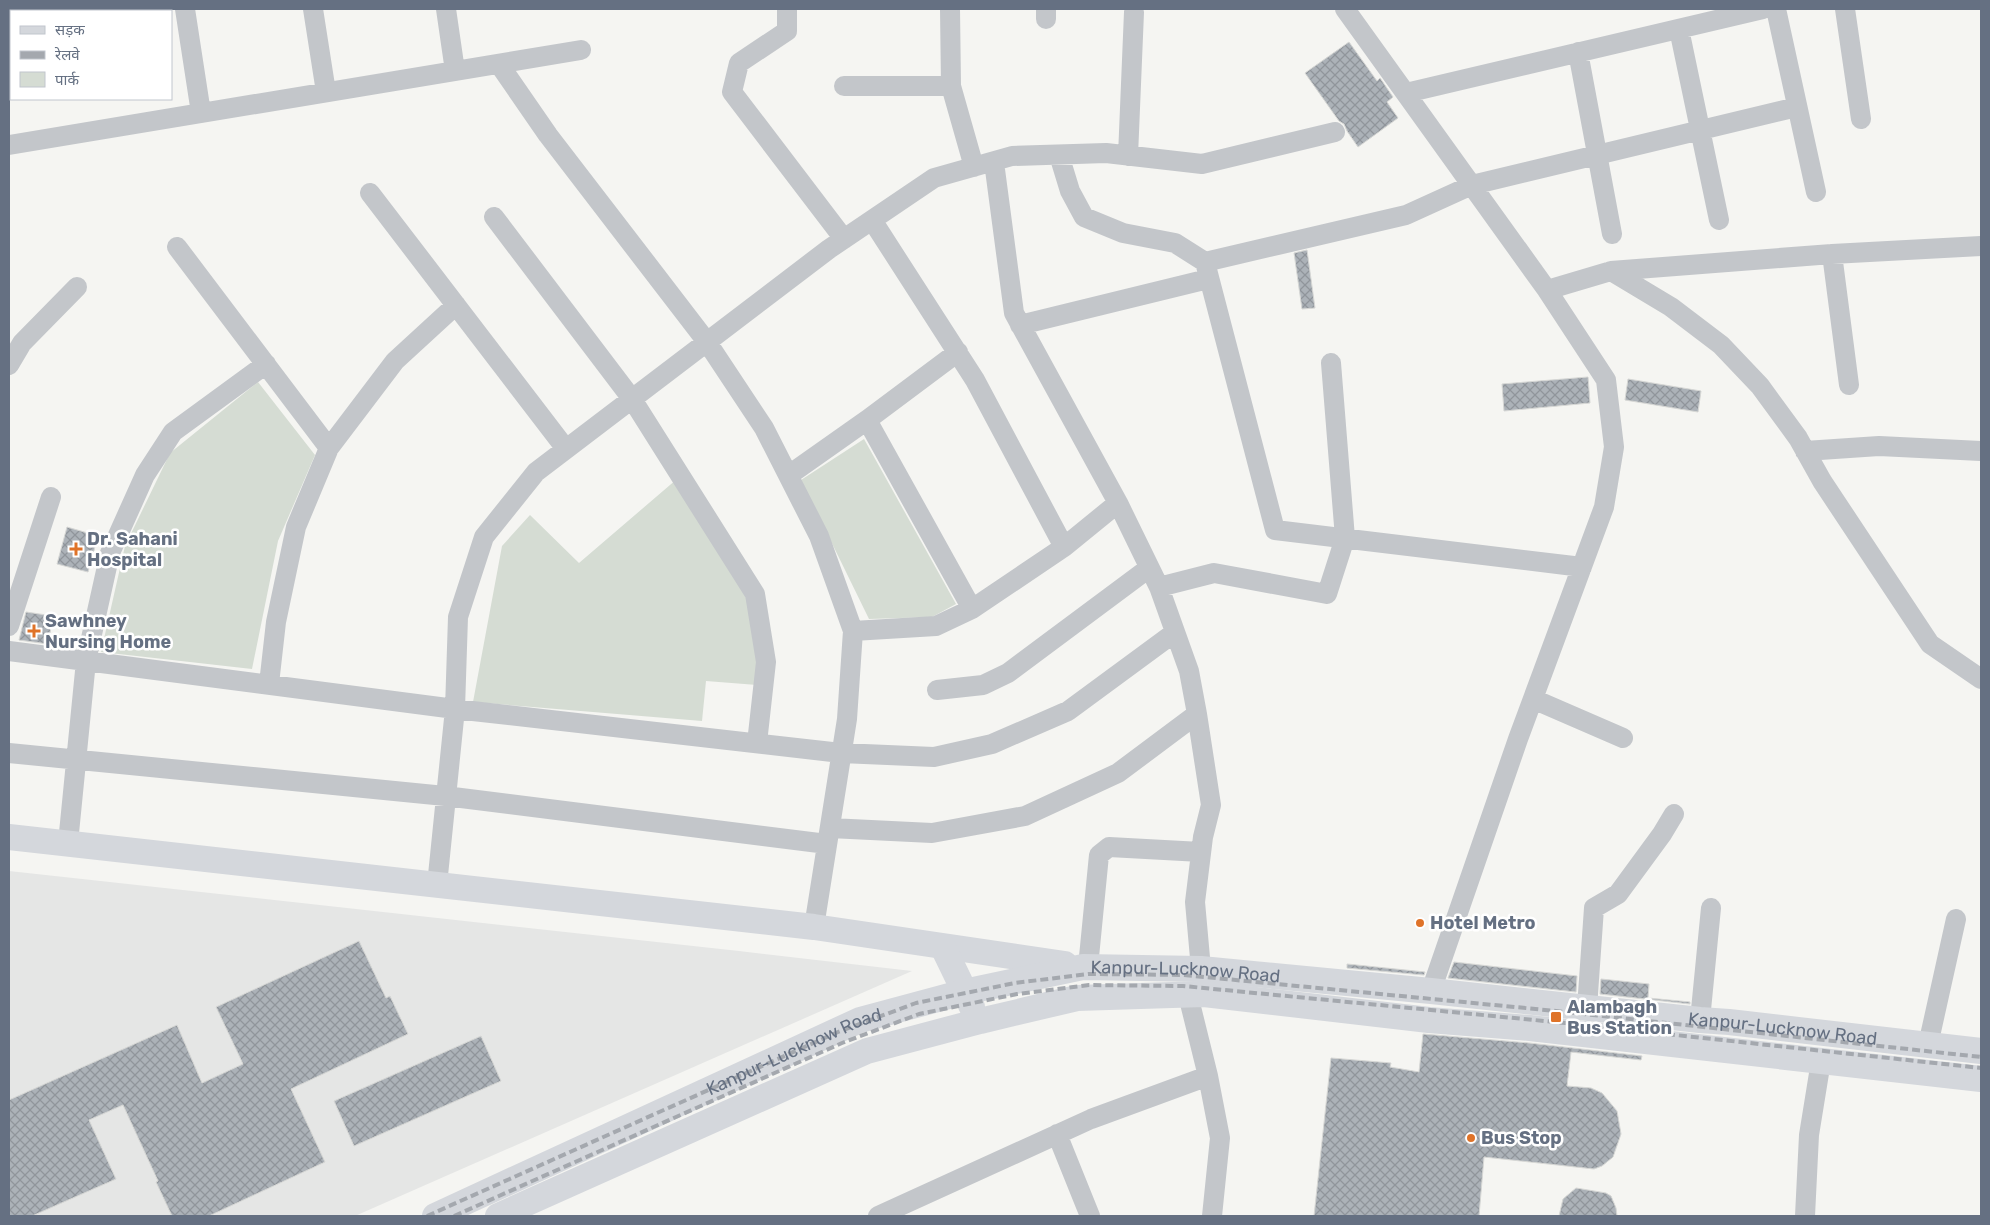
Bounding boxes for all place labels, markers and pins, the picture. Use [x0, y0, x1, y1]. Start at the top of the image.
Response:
place label: Dr. Sahani Hospital [87, 528, 178, 571]
marker: Dr. Sahani Hospital [69, 542, 83, 556]
place label: Sawhney Nursing Home [45, 610, 171, 653]
marker: Sawhney Nursing Home [27, 624, 41, 638]
place label: Hotel Metro [1430, 912, 1536, 934]
marker: Hotel Metro [1414, 917, 1426, 929]
place label: Alambagh Bus Station [1567, 996, 1672, 1039]
marker: Alambagh Bus Station [1549, 1010, 1563, 1024]
place label: Bus Stop [1481, 1127, 1562, 1149]
marker: Bus Stop [1465, 1132, 1477, 1144]

